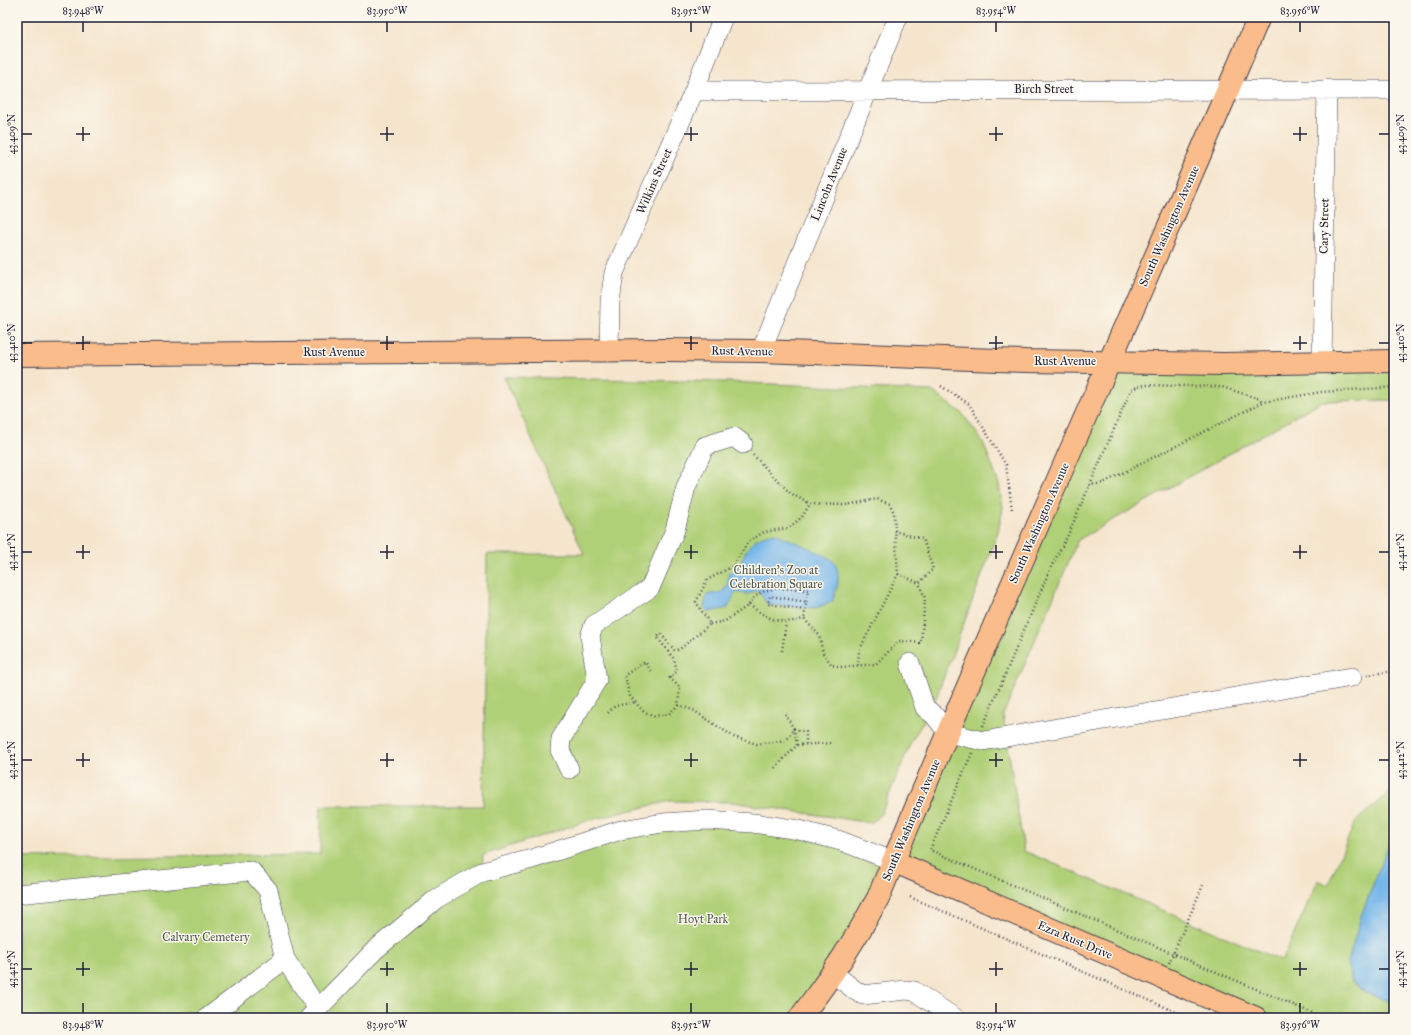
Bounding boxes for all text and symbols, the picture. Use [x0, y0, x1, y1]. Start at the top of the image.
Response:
text: 83.948°W [63, 5, 104, 17]
text: 83.950°W [367, 5, 408, 17]
text: 83.952°W [671, 5, 711, 17]
text: 83.954°W [976, 5, 1016, 17]
text: 83.956°W [1280, 5, 1320, 17]
street label: Birch Street [1014, 82, 1075, 96]
text: 43.409°N [6, 113, 18, 154]
text: 43.409°N [1395, 113, 1407, 154]
street label: Wilkins Street [633, 145, 675, 216]
street label: Lincoln Avenue [808, 145, 850, 223]
street label: South Washington Avenue [1136, 163, 1203, 289]
street label: Cary Street [1317, 197, 1331, 254]
text: 43.410°N [6, 323, 18, 363]
text: 43.410°N [1395, 323, 1407, 363]
street label: Rust Avenue [711, 343, 773, 359]
street label: Rust Avenue [303, 345, 365, 359]
street label: Rust Avenue [1034, 354, 1096, 368]
street label: South Washington Avenue [1006, 460, 1073, 586]
text: 43.411°N [6, 533, 18, 571]
text: 43.411°N [1395, 533, 1407, 571]
park label: Children's Zoo at Celebration Square [730, 563, 822, 592]
text: 43.412°N [6, 740, 18, 779]
text: 43.412°N [1395, 740, 1407, 779]
street label: South Washington Avenue [879, 757, 944, 883]
park label: Hoyt Park [678, 912, 729, 926]
street label: Ezra Rust Drive [1035, 918, 1115, 962]
park label: Calvary Cemetery [162, 930, 250, 944]
text: 43.413°N [6, 950, 18, 988]
text: 43.413°N [1395, 950, 1407, 988]
text: 83.948°W [63, 1019, 104, 1031]
text: 83.950°W [367, 1019, 408, 1031]
text: 83.952°W [671, 1019, 711, 1031]
text: 83.954°W [976, 1019, 1016, 1031]
text: 83.956°W [1280, 1019, 1320, 1031]

